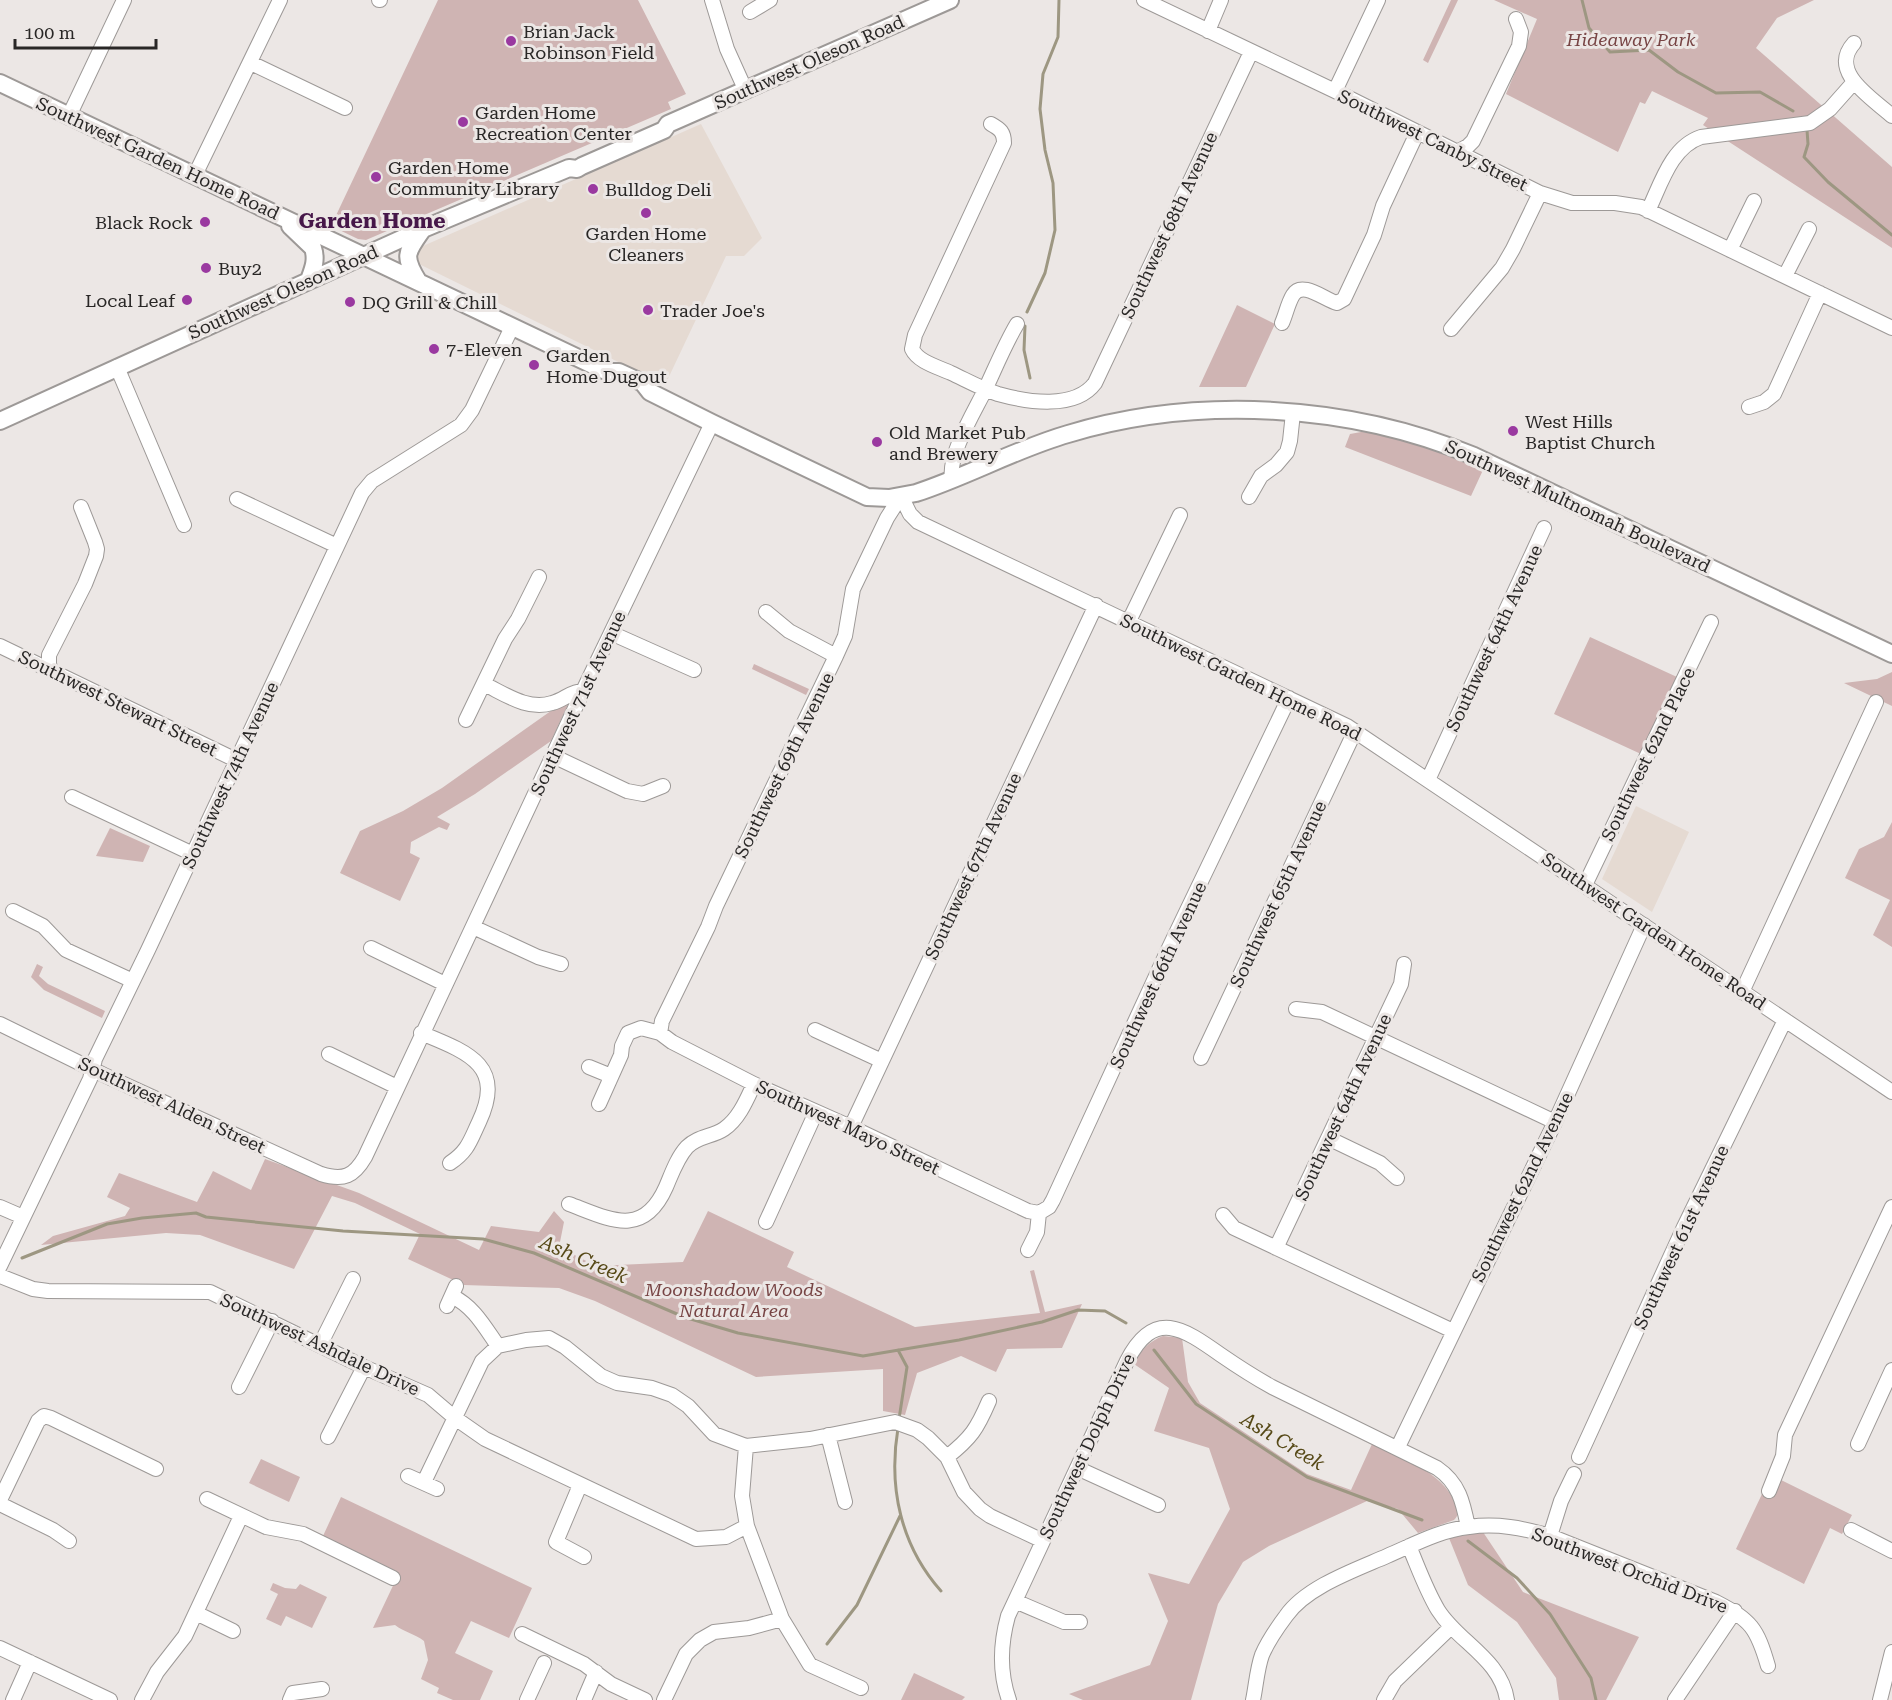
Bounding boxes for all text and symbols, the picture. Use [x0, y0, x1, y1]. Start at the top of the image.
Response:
street label: Southwest Oleson Road [711, 10, 908, 113]
scale bar [15, 12, 156, 50]
place label: Brian Jack Robinson Field [523, 21, 655, 63]
text: 100 m [24, 22, 75, 43]
park label: Hideaway Park [1565, 29, 1696, 50]
marker: Brian Jack Robinson Field [504, 34, 518, 48]
street label: Southwest Canby Street [1335, 85, 1531, 195]
street label: Southwest Garden Home Road [33, 92, 283, 224]
place label: Garden Home Recreation Center [475, 102, 632, 144]
marker: Garden Home Recreation Center [456, 115, 470, 129]
street label: Southwest 68th Avenue [1116, 128, 1222, 322]
place label: Garden Home Community Library [388, 157, 560, 199]
marker: Garden Home Community Library [369, 170, 383, 184]
place label: Bulldog Deli [605, 179, 712, 200]
marker: Bulldog Deli [586, 182, 600, 196]
marker: Garden Home Cleaners [639, 206, 653, 220]
district label: Garden Home [298, 209, 446, 233]
place label: Black Rock [95, 212, 193, 233]
marker: Black Rock [198, 215, 212, 229]
place label: Garden Home Cleaners [586, 223, 707, 265]
street label: Southwest Oleson Road [185, 240, 382, 343]
place label: Buy2 [218, 258, 262, 279]
marker: Buy2 [199, 261, 213, 275]
place label: Local Leaf [85, 290, 176, 311]
place label: DQ Grill & Chill [362, 292, 497, 313]
marker: Local Leaf [180, 293, 194, 307]
marker: DQ Grill & Chill [343, 295, 357, 309]
place label: Trader Joe's [660, 300, 765, 321]
marker: Trader Joe's [641, 303, 655, 317]
place label: 7-Eleven [446, 339, 523, 360]
marker: 7-Eleven [427, 342, 441, 356]
place label: Garden Home Dugout [546, 345, 667, 387]
marker: Garden Home Dugout [527, 358, 541, 372]
place label: West Hills Baptist Church [1525, 411, 1656, 453]
place label: Old Market Pub and Brewery [889, 422, 1026, 464]
marker: West Hills Baptist Church [1506, 424, 1520, 438]
marker: Old Market Pub and Brewery [870, 435, 884, 449]
street label: Southwest Multnomah Boulevard [1442, 435, 1714, 577]
street label: Southwest 64th Avenue [1441, 541, 1547, 735]
street label: Southwest 71st Avenue [526, 608, 630, 798]
street label: Southwest Garden Home Road [1117, 609, 1366, 745]
street label: Southwest Stewart Street [15, 646, 221, 760]
street label: Southwest 62nd Place [1597, 664, 1699, 844]
street label: Southwest 69th Avenue [730, 669, 838, 861]
street label: Southwest 74th Avenue [177, 678, 283, 872]
street label: Southwest 67th Avenue [920, 769, 1026, 963]
street label: Southwest 65th Avenue [1225, 797, 1331, 991]
street label: Southwest Garden Home Road [1538, 848, 1770, 1014]
street label: Southwest 66th Avenue [1105, 878, 1211, 1072]
street label: Southwest 64th Avenue [1290, 1010, 1396, 1204]
street label: Southwest Alden Street [75, 1052, 269, 1158]
street label: Southwest Mayo Street [753, 1075, 943, 1179]
street label: Southwest 62nd Avenue [1467, 1089, 1577, 1285]
street label: Southwest 61st Avenue [1629, 1142, 1733, 1332]
water label: Ash Creek [536, 1229, 632, 1288]
park label: Moonshadow Woods Natural Area [644, 1279, 823, 1321]
street label: Southwest Ashdale Drive [217, 1289, 423, 1400]
street label: Southwest Dolph Drive [1035, 1350, 1139, 1542]
water label: Ash Creek [1236, 1406, 1329, 1475]
street label: Southwest Orchid Drive [1529, 1523, 1731, 1617]

